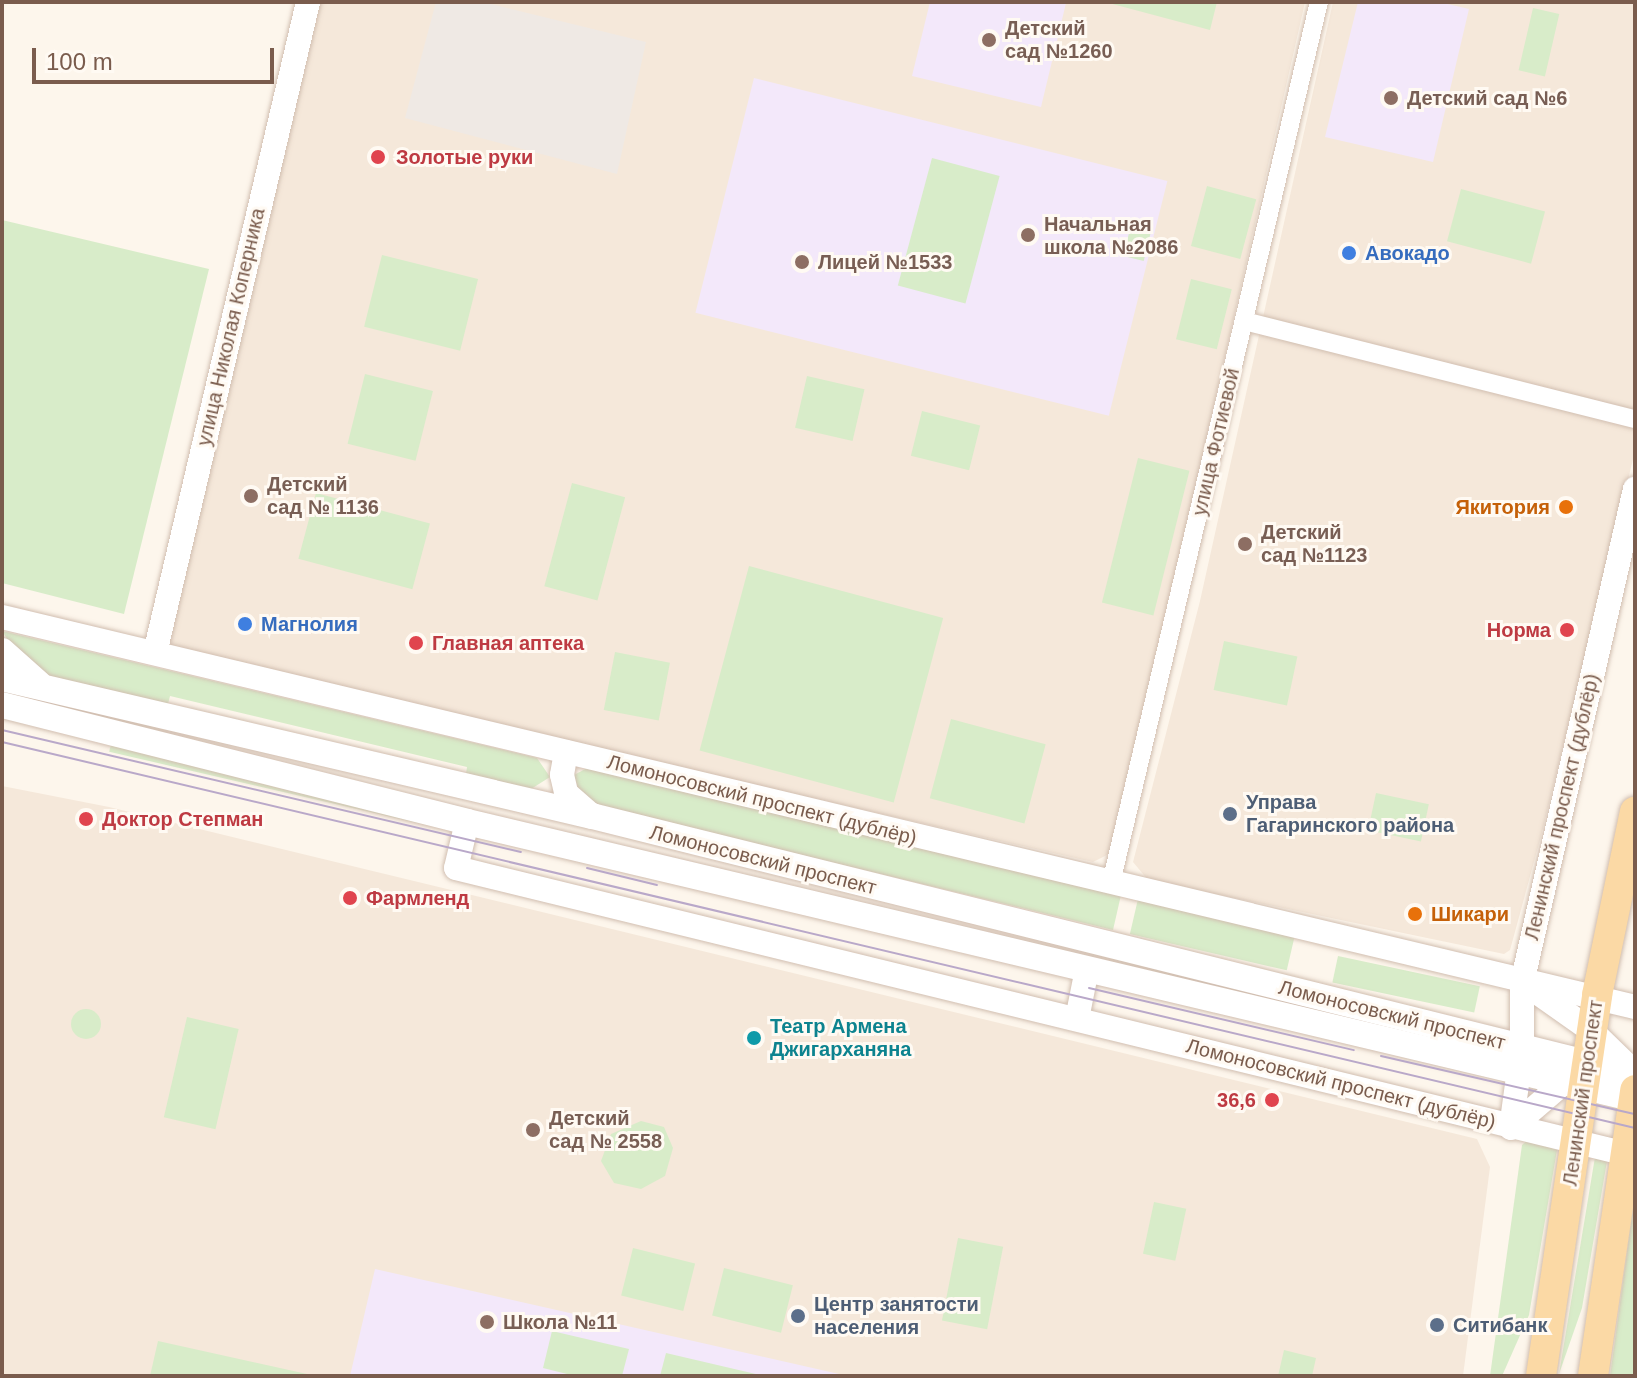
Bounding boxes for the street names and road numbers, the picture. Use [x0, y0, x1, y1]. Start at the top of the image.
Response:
street label: улица Николая Коперника [192, 206, 270, 448]
street label: улица Фотиевой [1187, 366, 1245, 518]
street label: Ленинский проспект (дублёр) [1520, 672, 1604, 942]
street label: Ломоносовский проспект (дублёр) [605, 750, 919, 850]
street label: Ломоносовский проспект [647, 820, 879, 900]
street label: Ломоносовский проспект [1276, 975, 1508, 1055]
street label: Ленинский проспект [1558, 999, 1608, 1187]
street label: Ломоносовский проспект (дублёр) [1184, 1034, 1498, 1134]

